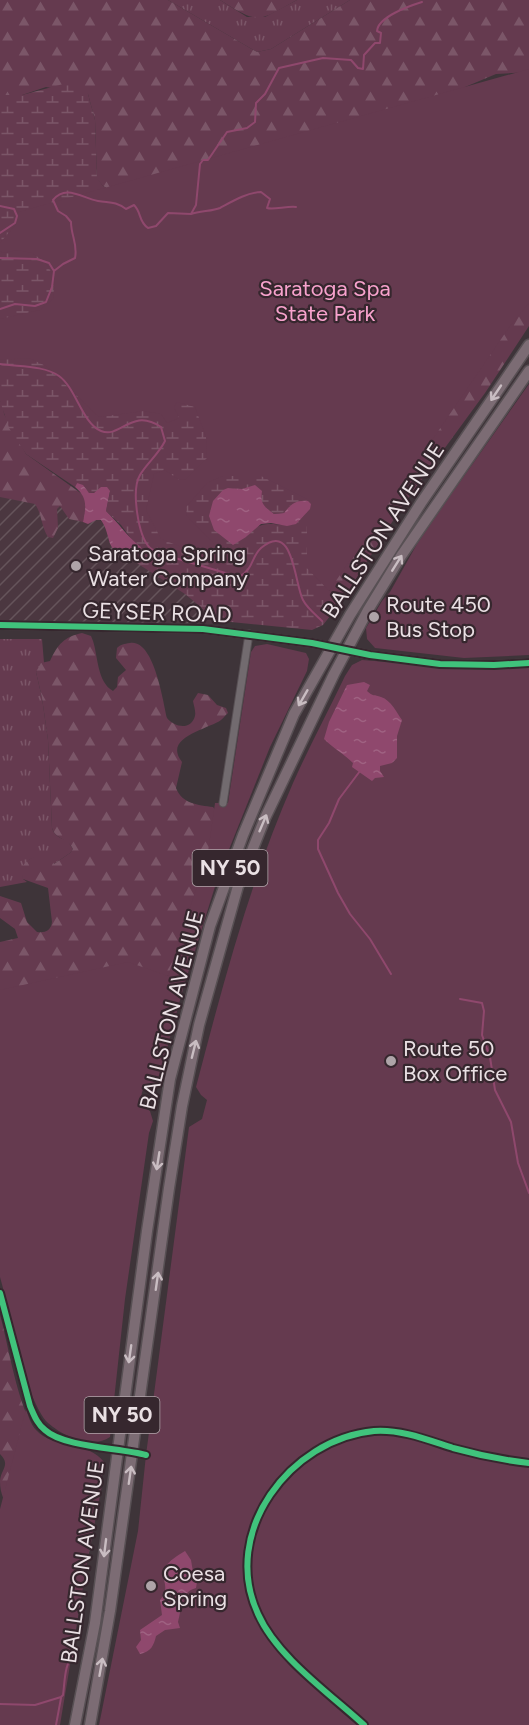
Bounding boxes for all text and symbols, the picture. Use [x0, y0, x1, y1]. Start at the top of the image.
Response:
park label: Saratoga Spa State Park [259, 275, 391, 327]
one-way arrow [490, 385, 502, 401]
street label: BALLSTON AVENUE [316, 437, 450, 623]
place label: Saratoga Spring Water Company [88, 540, 248, 592]
one-way arrow [391, 555, 403, 572]
marker: Saratoga Spring Water Company [69, 559, 83, 573]
place label: Route 450 Bus Stop [386, 591, 491, 643]
street label: GEYSER ROAD [82, 596, 232, 629]
marker: Route 450 Bus Stop [367, 610, 381, 624]
one-way arrow [297, 689, 309, 706]
one-way arrow [258, 814, 269, 832]
road number: NY 50 [192, 850, 268, 886]
street label: BALLSTON AVENUE [134, 908, 209, 1112]
place label: Route 50 Box Office [403, 1035, 507, 1087]
one-way arrow [188, 1040, 200, 1059]
marker: Route 50 Box Office [384, 1054, 398, 1068]
one-way arrow [152, 1151, 163, 1171]
one-way arrow [151, 1272, 162, 1292]
one-way arrow [125, 1344, 136, 1364]
road number: NY 50 [84, 1397, 160, 1433]
street label: BALLSTON AVENUE [55, 1459, 110, 1665]
one-way arrow [125, 1465, 136, 1485]
one-way arrow [99, 1537, 110, 1557]
place label: Coesa Spring [163, 1560, 227, 1612]
marker: Coesa Spring [144, 1579, 158, 1593]
one-way arrow [95, 1658, 106, 1678]

